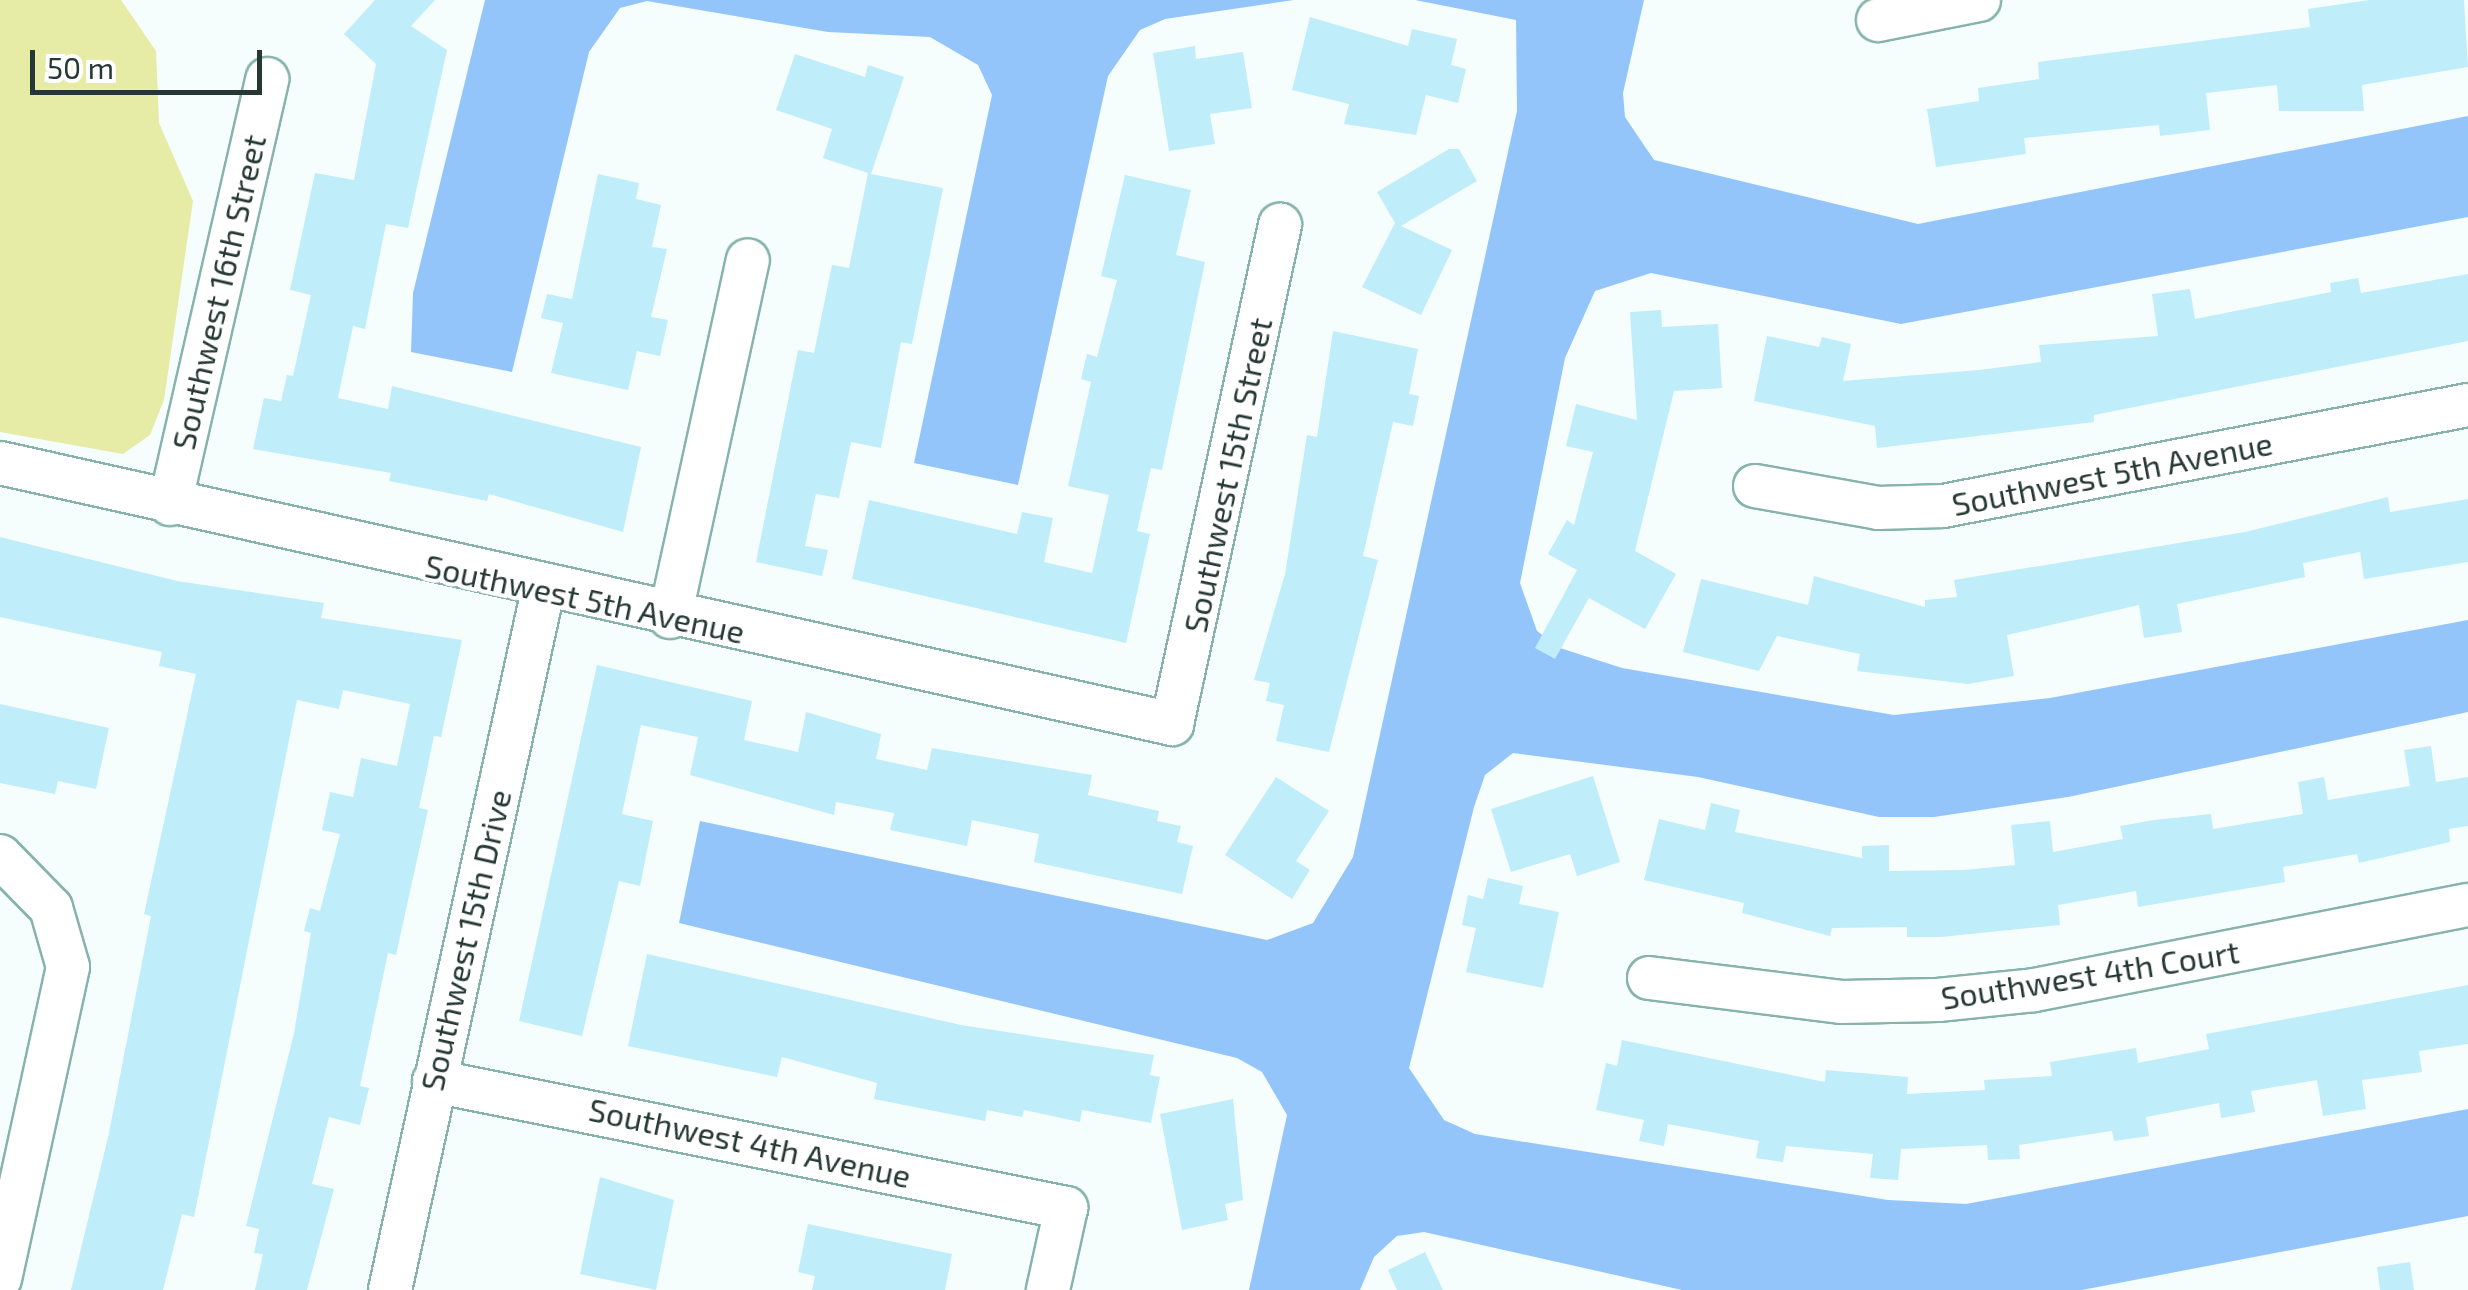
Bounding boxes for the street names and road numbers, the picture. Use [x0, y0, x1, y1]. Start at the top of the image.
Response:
street label: Southwest 16th Street [163, 131, 273, 453]
street label: Southwest 15th Street [1175, 314, 1279, 636]
street label: Southwest 5th Avenue [1948, 423, 2276, 523]
street label: Southwest 5th Avenue [421, 545, 749, 651]
street label: Southwest 15th Drive [412, 786, 518, 1094]
street label: Southwest 4th Court [1938, 931, 2242, 1017]
street label: Southwest 4th Avenue [585, 1089, 915, 1195]

